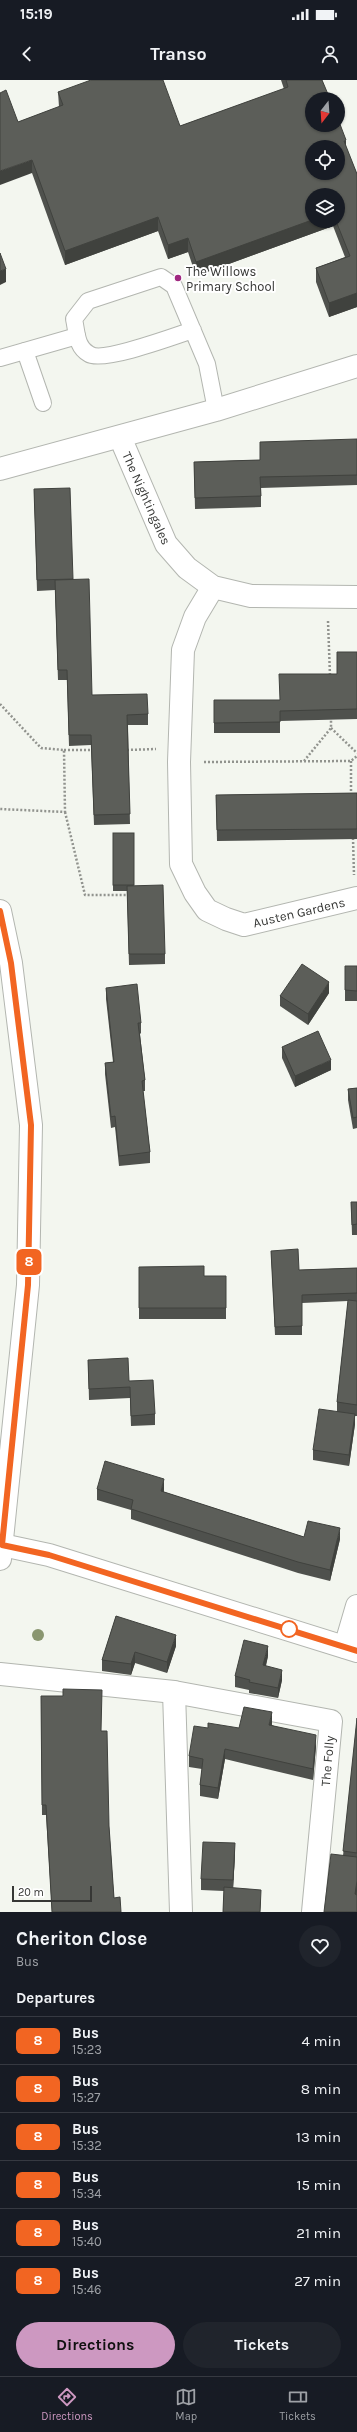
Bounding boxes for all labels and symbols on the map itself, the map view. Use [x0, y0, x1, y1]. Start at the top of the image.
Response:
north arrow [305, 92, 345, 132]
place label: The Willows Primary School [186, 264, 275, 294]
marker: The Willows Primary School [173, 273, 183, 283]
street label: The Nightingales [119, 449, 174, 547]
street label: Austen Gardens [252, 895, 347, 930]
line badge: 8 [16, 1249, 42, 1275]
unlabelled marker [280, 1620, 298, 1638]
street label: The Folly [318, 1735, 337, 1787]
scale bar [12, 1884, 92, 1903]

